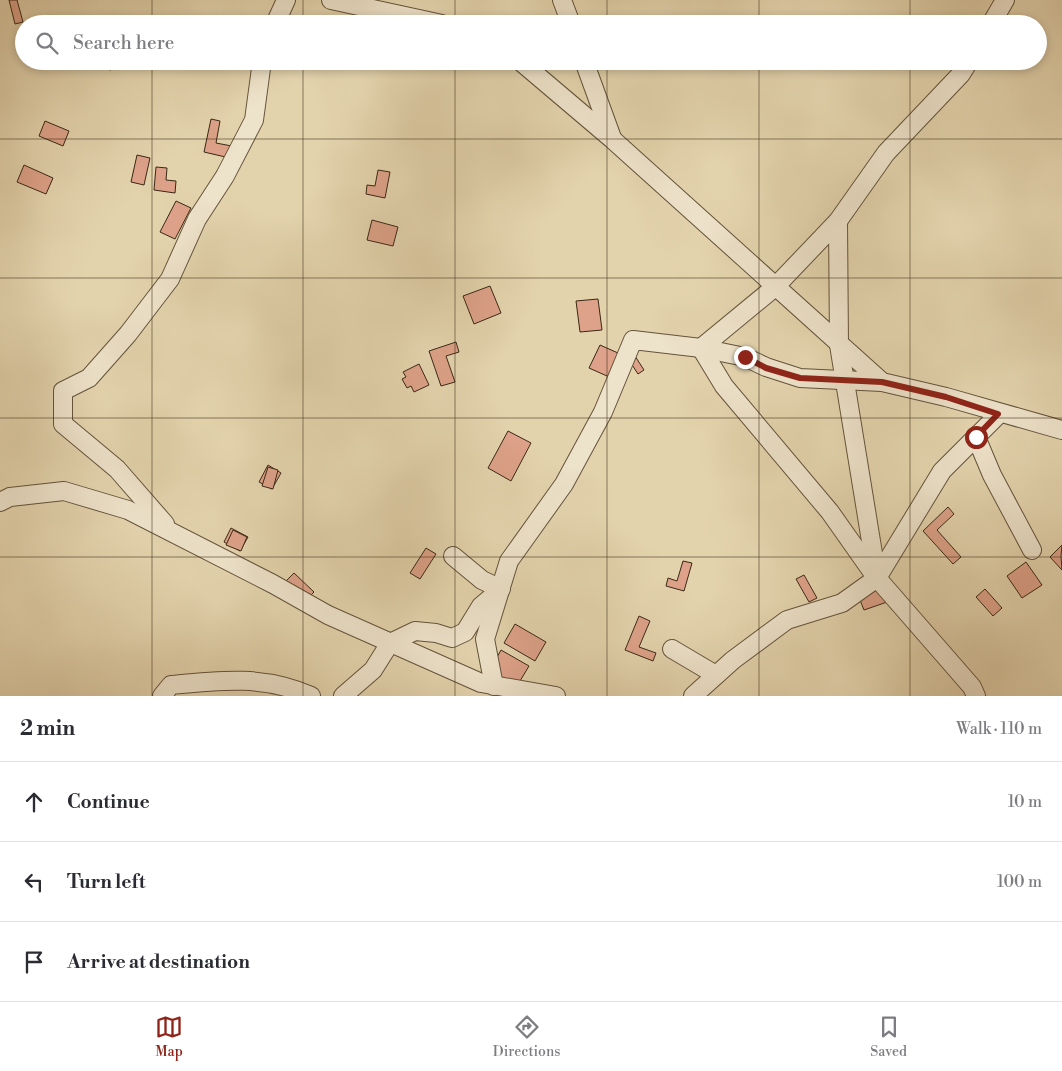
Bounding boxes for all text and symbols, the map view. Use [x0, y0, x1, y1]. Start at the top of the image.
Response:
search box [15, 15, 1047, 70]
icon: search [33, 29, 61, 57]
text: Search here [73, 31, 174, 55]
route end [734, 346, 757, 369]
route start [965, 426, 988, 449]
text: 2 min [20, 716, 75, 742]
text: Walk · 110 m [956, 719, 1042, 739]
icon: ahead [20, 788, 48, 816]
text: Continue [67, 790, 150, 814]
text: 10 m [1008, 792, 1042, 812]
icon: left [20, 868, 48, 896]
text: Turn left [67, 870, 146, 894]
text: 100 m [997, 872, 1042, 892]
icon: arrive [20, 948, 48, 976]
text: Arrive at destination [67, 950, 250, 974]
tab: Map [155, 1013, 183, 1061]
tab: Directions [493, 1013, 560, 1061]
tab: Saved [870, 1013, 907, 1061]

